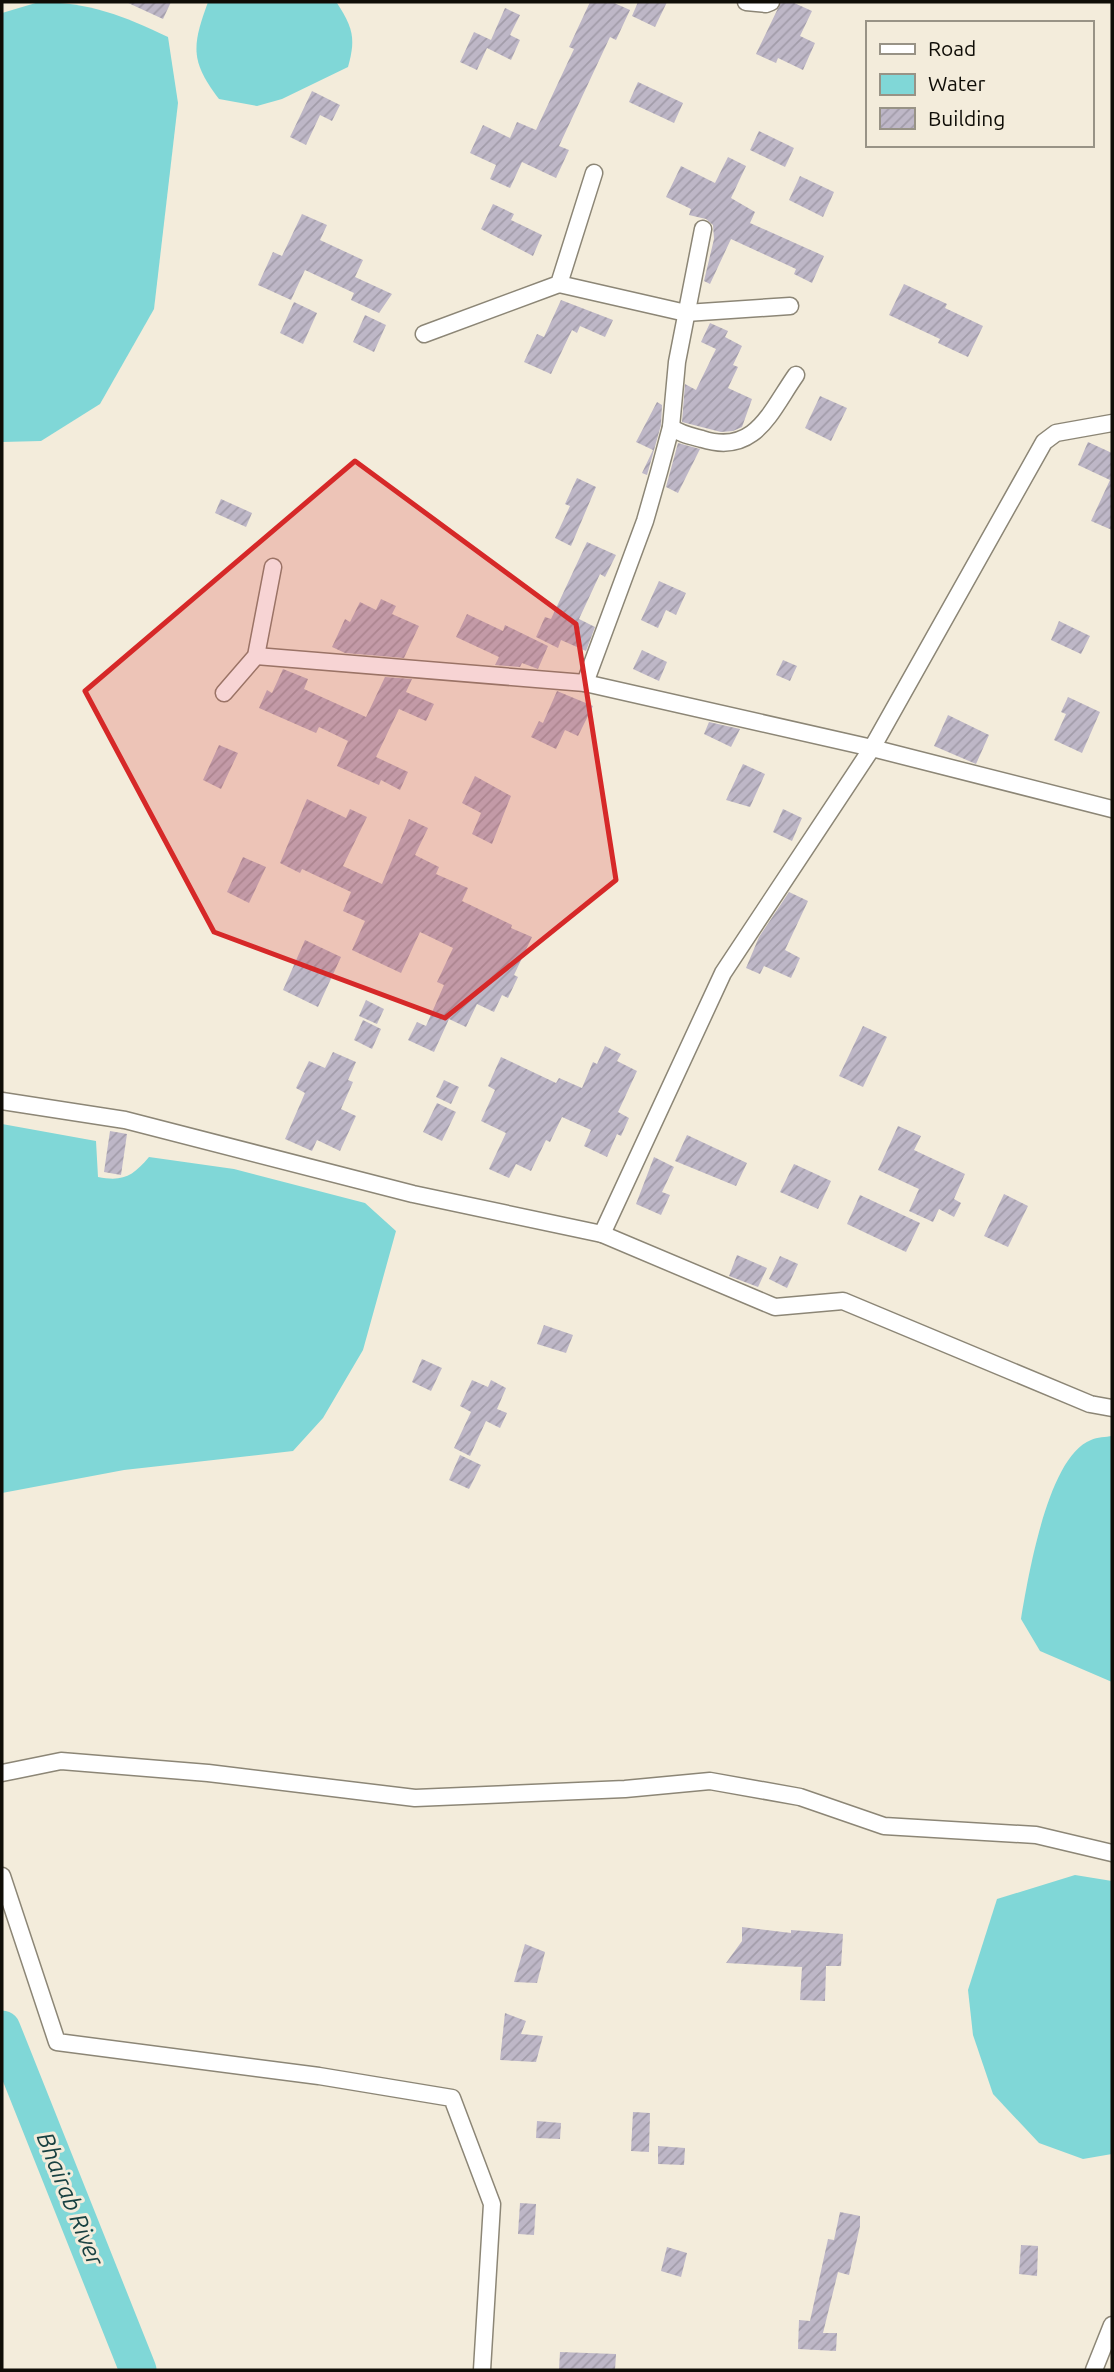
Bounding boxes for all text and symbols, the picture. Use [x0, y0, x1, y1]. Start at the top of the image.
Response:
legend [866, 21, 1093, 147]
text: Road [928, 36, 976, 60]
text: Water [928, 71, 986, 95]
text: Building [928, 106, 1005, 130]
water label: Bhairab River [32, 2128, 110, 2270]

